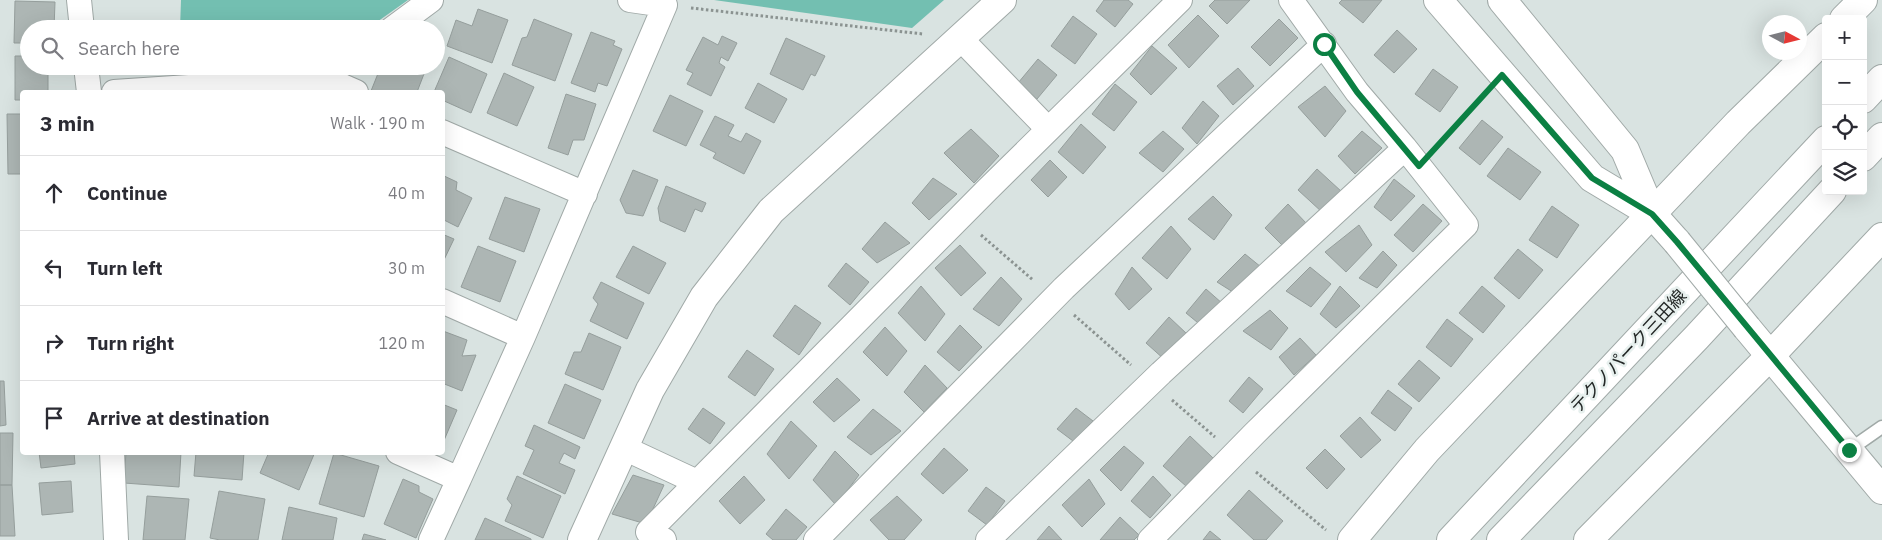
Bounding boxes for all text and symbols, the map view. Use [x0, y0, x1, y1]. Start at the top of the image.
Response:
north arrow [1762, 15, 1807, 60]
map controls [1822, 15, 1867, 195]
button: + [1822, 15, 1867, 60]
search box [20, 20, 445, 75]
route start [1313, 33, 1336, 56]
icon: search [38, 34, 66, 62]
text: Search here [78, 36, 180, 60]
button: − [1822, 60, 1867, 105]
button: locate [1822, 105, 1867, 150]
text: 3 min [40, 109, 95, 137]
text: Walk · 190 m [330, 113, 425, 133]
button: layers [1822, 150, 1867, 195]
icon: ahead [40, 179, 68, 207]
text: Continue [87, 181, 167, 205]
text: 40 m [388, 183, 425, 203]
icon: left [40, 254, 68, 282]
text: Turn left [87, 256, 163, 280]
text: 30 m [388, 258, 425, 278]
street label: テクノパーク三田線 [1565, 284, 1691, 418]
icon: right [40, 329, 68, 357]
text: Turn right [87, 331, 174, 355]
text: 120 m [378, 333, 425, 353]
icon: arrive [40, 404, 68, 432]
text: Arrive at destination [87, 406, 270, 430]
route end [1838, 439, 1861, 462]

